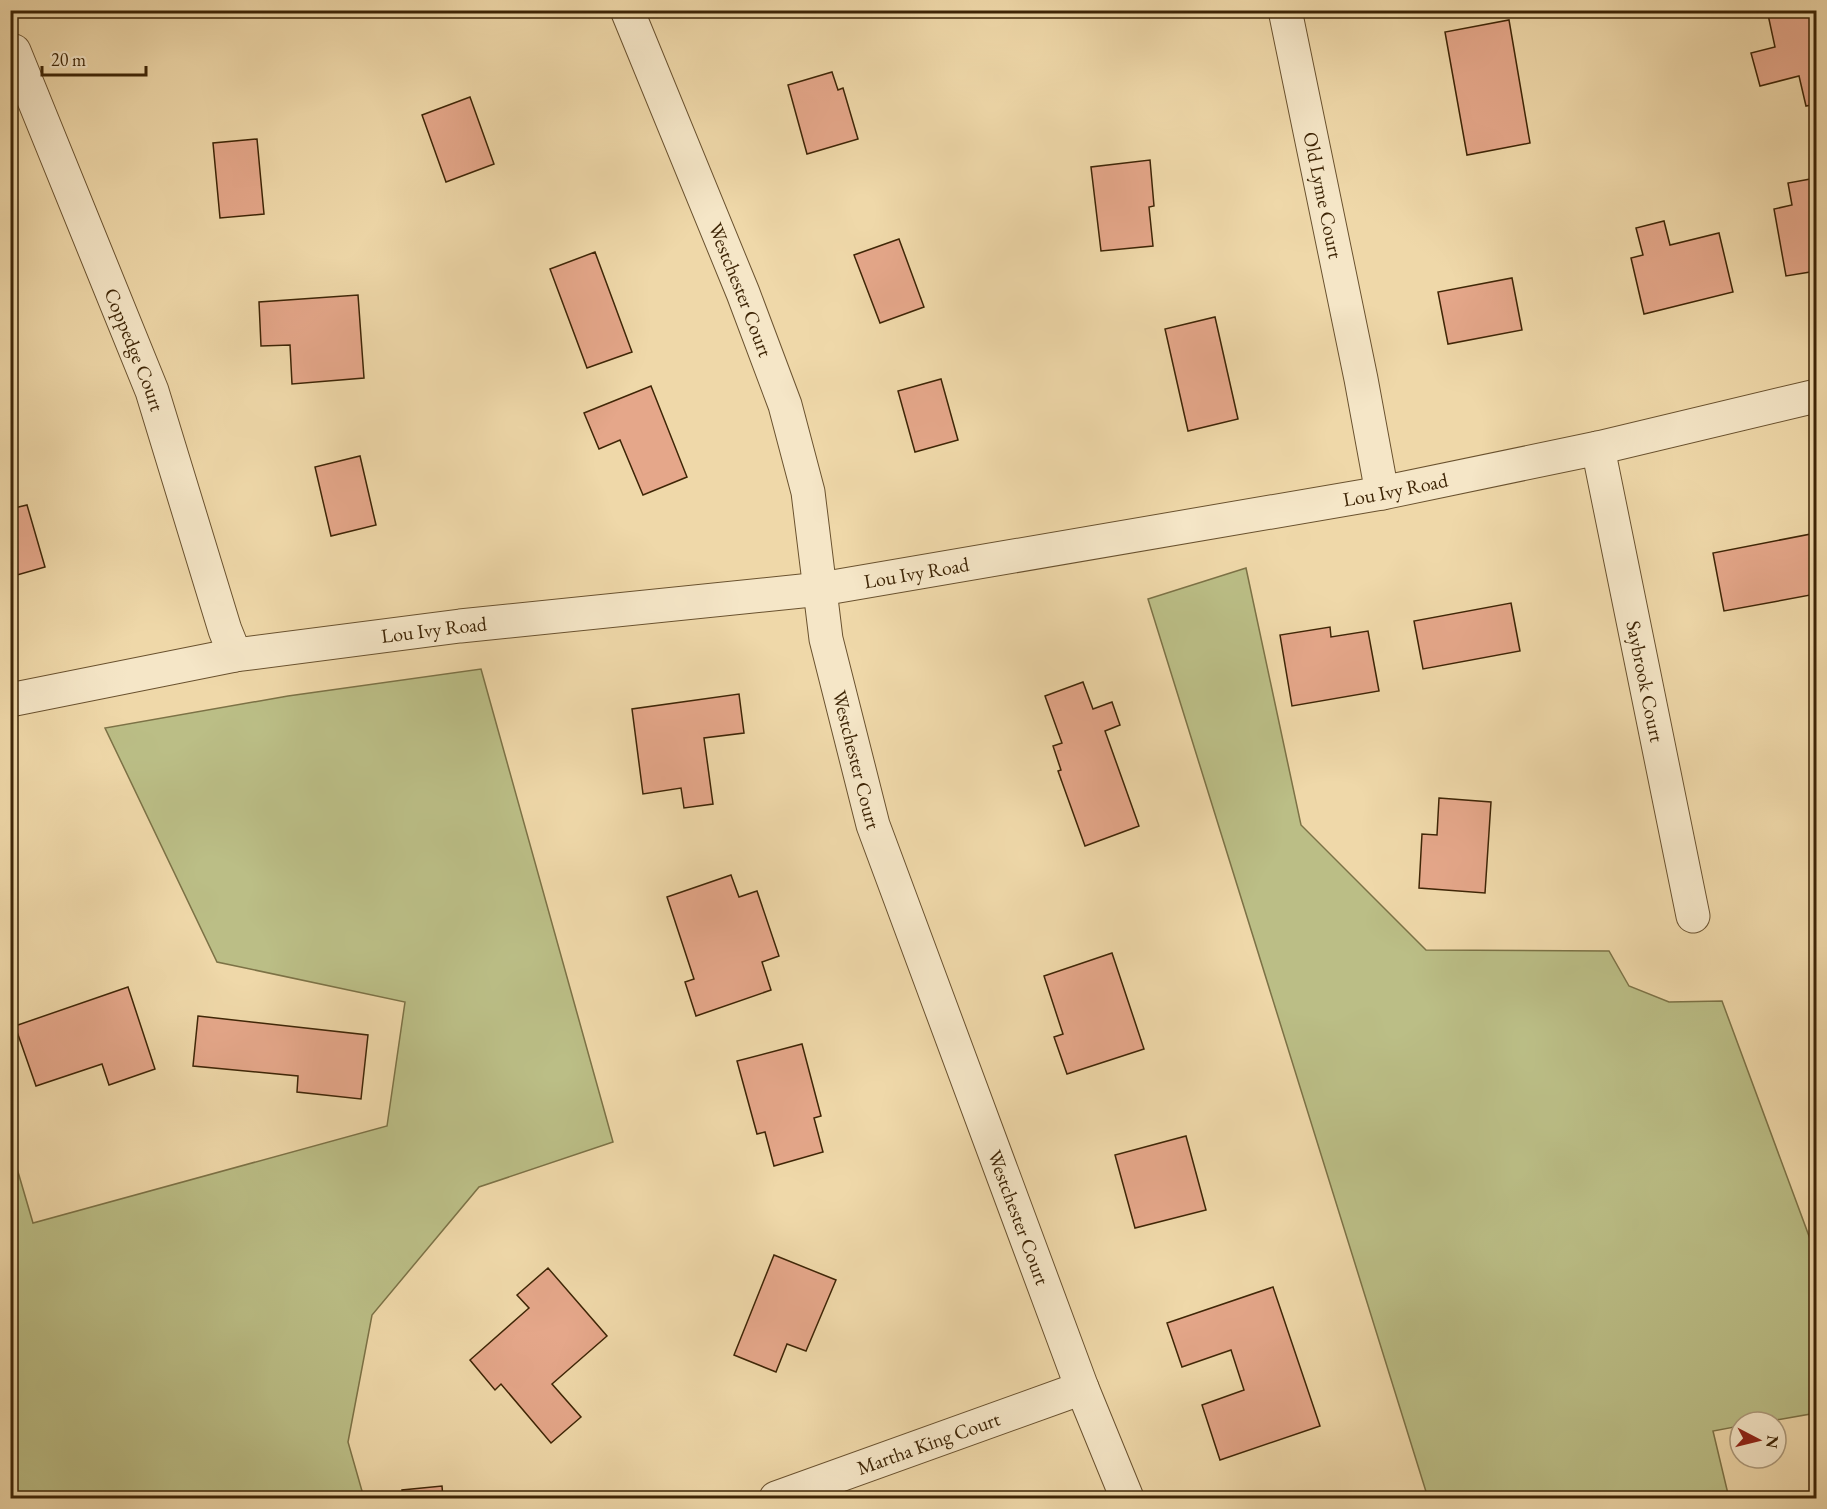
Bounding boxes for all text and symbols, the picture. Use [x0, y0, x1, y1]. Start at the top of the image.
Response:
scale bar [42, 39, 146, 77]
text: 20 m [51, 48, 86, 71]
street label: Old Lyme Court [1297, 129, 1349, 261]
street label: Westchester Court [703, 219, 779, 361]
street label: Coppedge Court [98, 284, 171, 415]
street label: Lou Ivy Road [1341, 466, 1451, 512]
street label: Lou Ivy Road [862, 551, 972, 594]
street label: Lou Ivy Road [379, 610, 489, 649]
street label: Saybrook Court [1620, 618, 1671, 745]
street label: Westchester Court [826, 688, 887, 834]
street label: Westchester Court [982, 1146, 1056, 1289]
street label: Martha King Court [853, 1405, 1004, 1481]
north arrow [1728, 1410, 1788, 1470]
text: N [1761, 1434, 1784, 1450]

